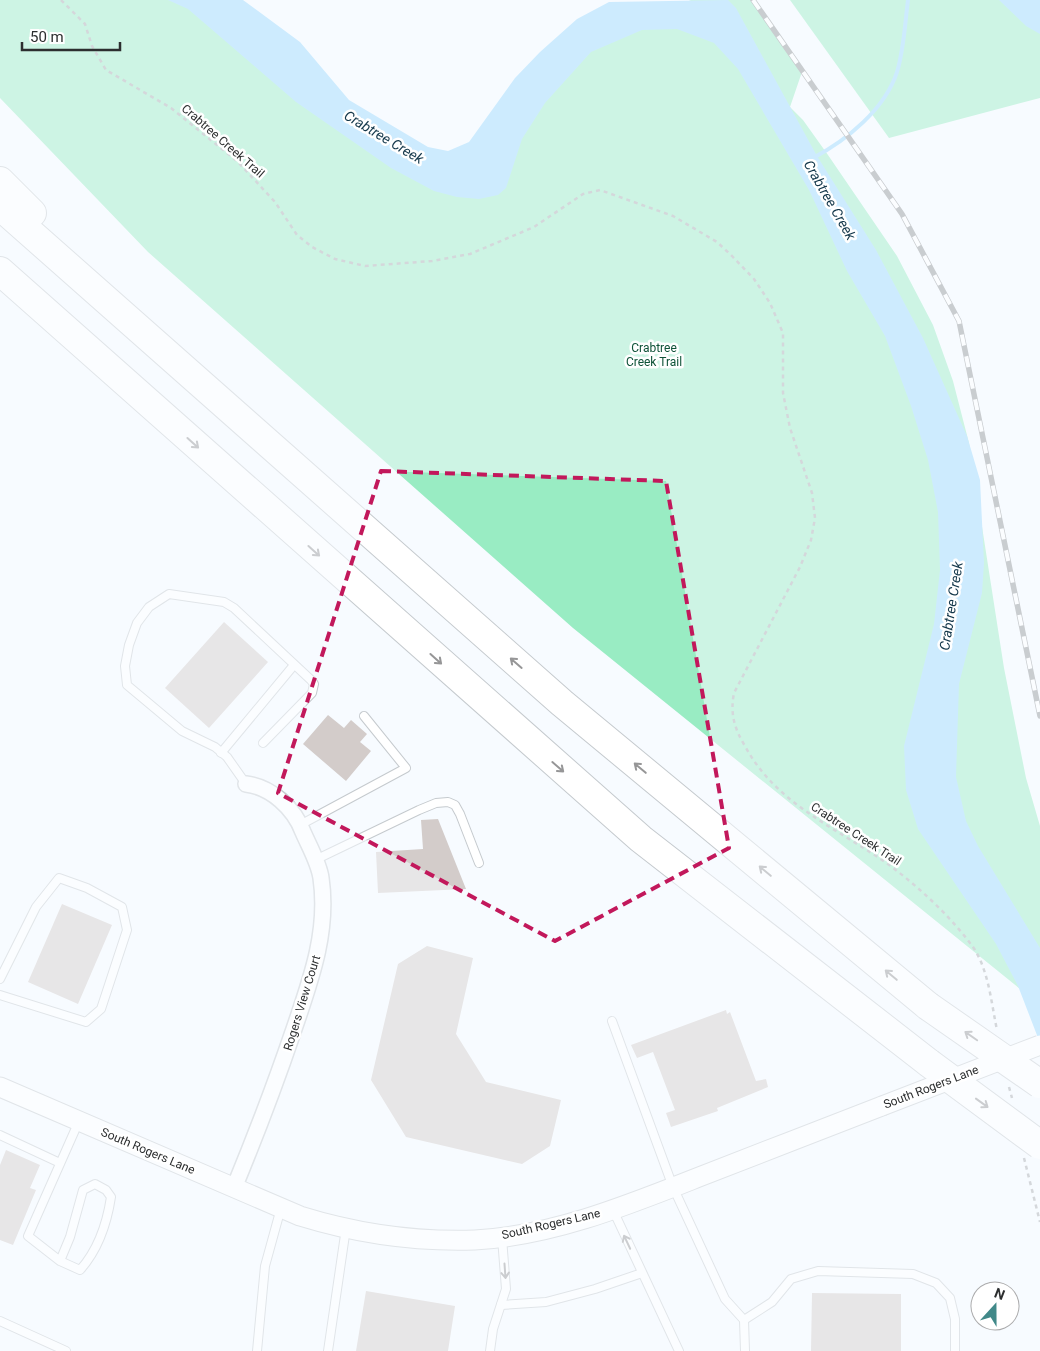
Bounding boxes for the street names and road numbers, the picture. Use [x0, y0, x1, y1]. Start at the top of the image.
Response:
street label: Crabtree Creek Trail [179, 101, 267, 181]
street label: Crabtree Creek Trail [808, 800, 904, 868]
street label: Rogers View Court [281, 954, 323, 1052]
street label: South Rogers Lane [882, 1062, 980, 1112]
street label: South Rogers Lane [99, 1125, 197, 1177]
street label: South Rogers Lane [500, 1206, 602, 1242]

